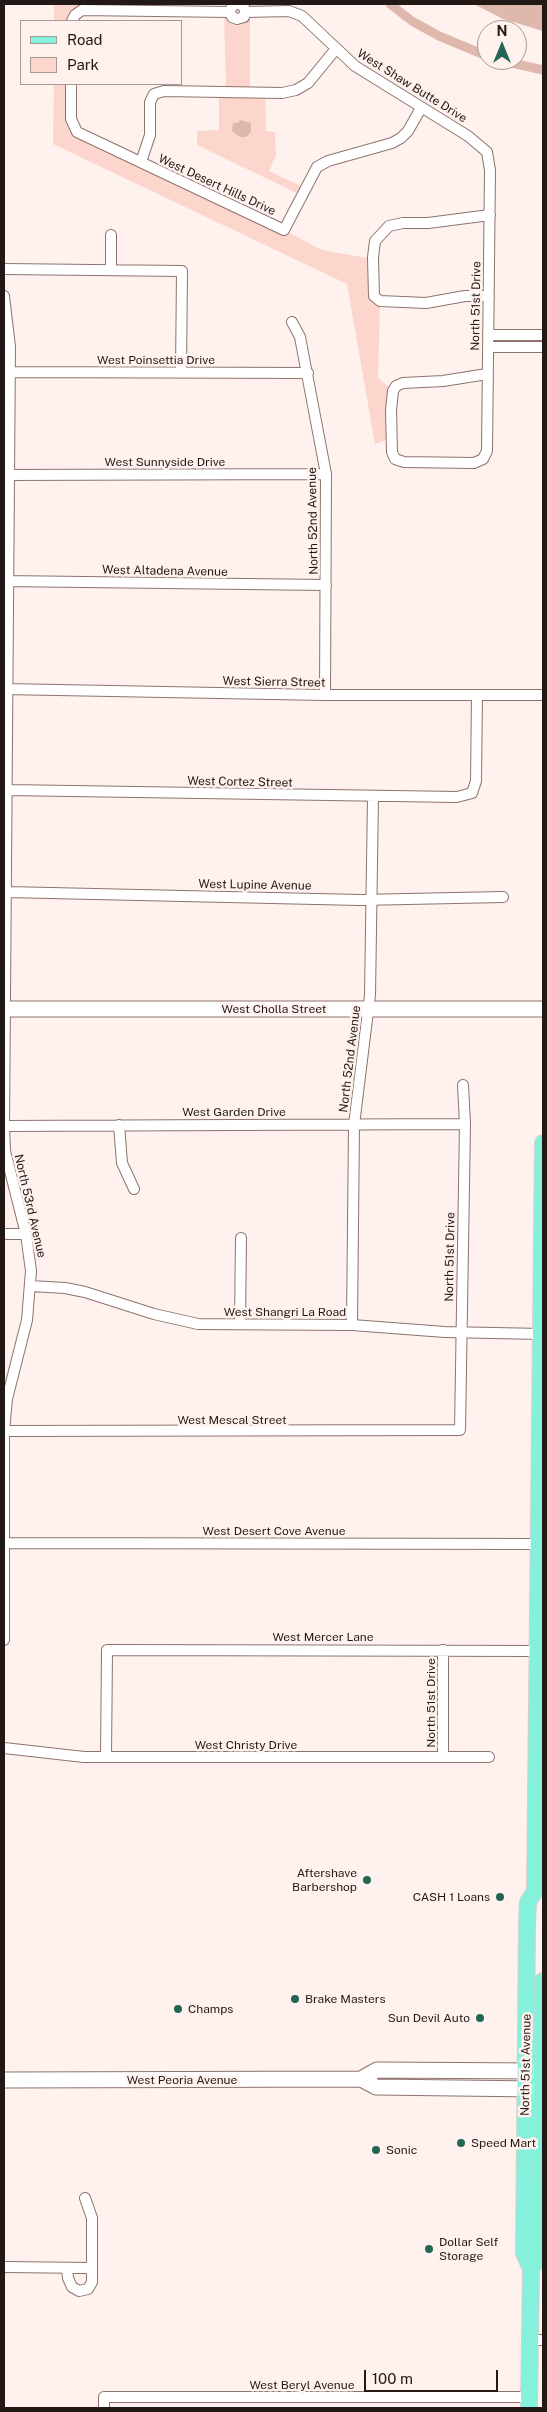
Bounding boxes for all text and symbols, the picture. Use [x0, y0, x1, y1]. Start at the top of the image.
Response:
legend [20, 20, 182, 85]
north arrow [477, 20, 527, 70]
text: N [497, 23, 507, 39]
text: Road [67, 31, 103, 48]
street label: West Shaw Butte Drive [354, 46, 470, 126]
text: Park [67, 56, 99, 73]
street label: West Desert Hills Drive [156, 151, 278, 219]
street label: North 51st Drive [468, 261, 484, 351]
street label: West Poinsettia Drive [97, 353, 215, 367]
street label: West Sunnyside Drive [105, 455, 225, 469]
street label: North 52nd Avenue [305, 467, 321, 575]
street label: West Altadena Avenue [102, 563, 228, 579]
street label: West Sierra Street [223, 674, 325, 690]
street label: West Cortez Street [187, 774, 293, 790]
street label: West Lupine Avenue [198, 877, 312, 893]
street label: West Cholla Street [222, 1002, 326, 1016]
street label: North 52nd Avenue [336, 1005, 364, 1113]
street label: West Garden Drive [182, 1105, 286, 1119]
street label: North 53rd Avenue [11, 1153, 49, 1259]
street label: North 51st Drive [442, 1212, 458, 1302]
street label: West Shangri La Road [224, 1305, 346, 1319]
street label: West Mescal Street [177, 1413, 287, 1427]
street label: West Desert Cove Avenue [203, 1524, 345, 1538]
street label: West Mercer Lane [272, 1630, 374, 1644]
street label: North 51st Drive [424, 1658, 438, 1748]
street label: West Christy Drive [195, 1738, 297, 1752]
place label: Aftershave Barbershop [292, 1866, 357, 1894]
marker: Aftershave Barbershop [361, 1874, 373, 1886]
place label: CASH 1 Loans [413, 1890, 490, 1904]
marker: CASH 1 Loans [494, 1891, 506, 1903]
place label: Brake Masters [305, 1992, 385, 2006]
marker: Brake Masters [289, 1993, 301, 2005]
place label: Champs [188, 2002, 233, 2016]
marker: Champs [172, 2003, 184, 2015]
place label: Sun Devil Auto [388, 2011, 470, 2025]
marker: Sun Devil Auto [474, 2012, 486, 2024]
street label: North 51st Avenue [518, 2014, 534, 2116]
street label: West Peoria Avenue [127, 2073, 237, 2087]
place label: Speed Mart [471, 2136, 536, 2150]
marker: Speed Mart [455, 2137, 467, 2149]
place label: Sonic [386, 2143, 417, 2157]
marker: Sonic [370, 2144, 382, 2156]
place label: Dollar Self Storage [439, 2235, 498, 2263]
marker: Dollar Self Storage [423, 2243, 435, 2255]
scale bar [367, 2360, 501, 2392]
text: 100 m [372, 2370, 413, 2387]
street label: West Beryl Avenue [249, 2378, 355, 2392]

